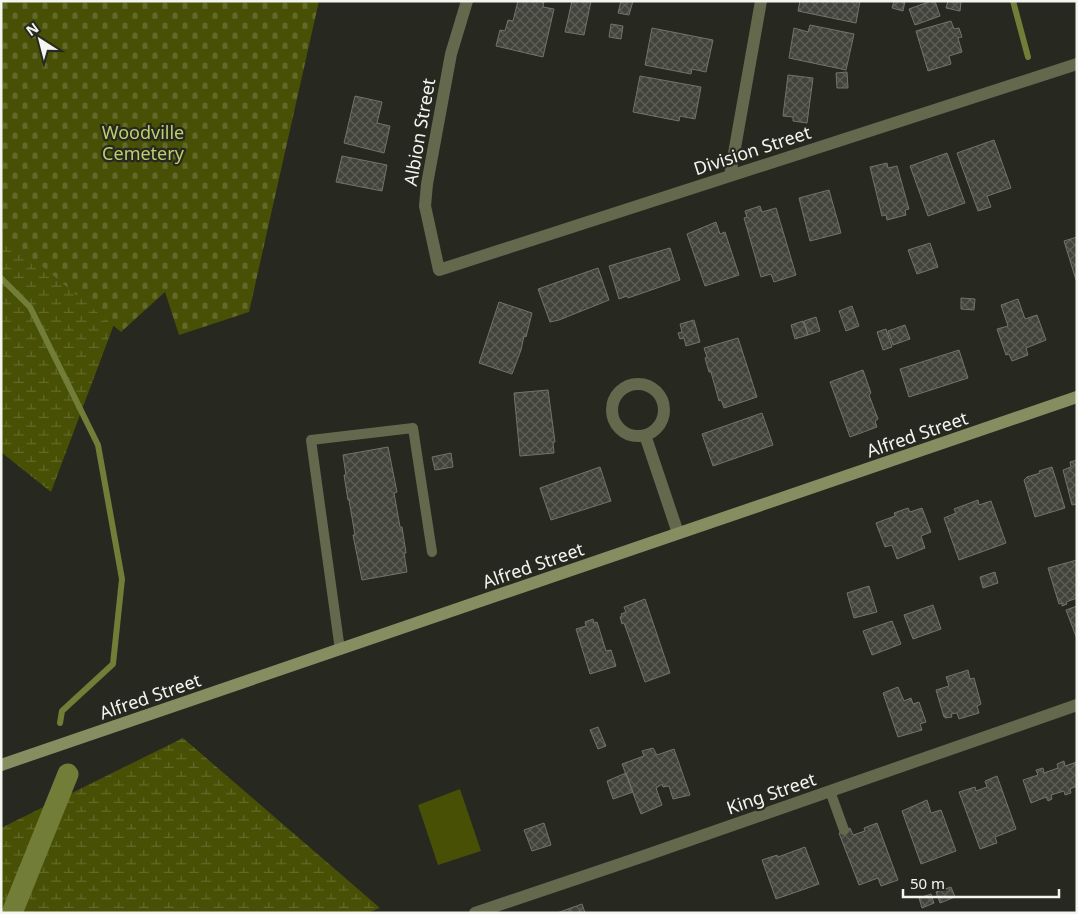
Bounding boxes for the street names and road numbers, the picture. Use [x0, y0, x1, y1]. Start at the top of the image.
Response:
street label: Albion Street [398, 76, 440, 188]
street label: Division Street [690, 120, 814, 180]
street label: Alfred Street [863, 405, 971, 463]
street label: Alfred Street [479, 536, 587, 594]
street label: Alfred Street [96, 667, 204, 725]
street label: King Street [723, 766, 819, 819]

